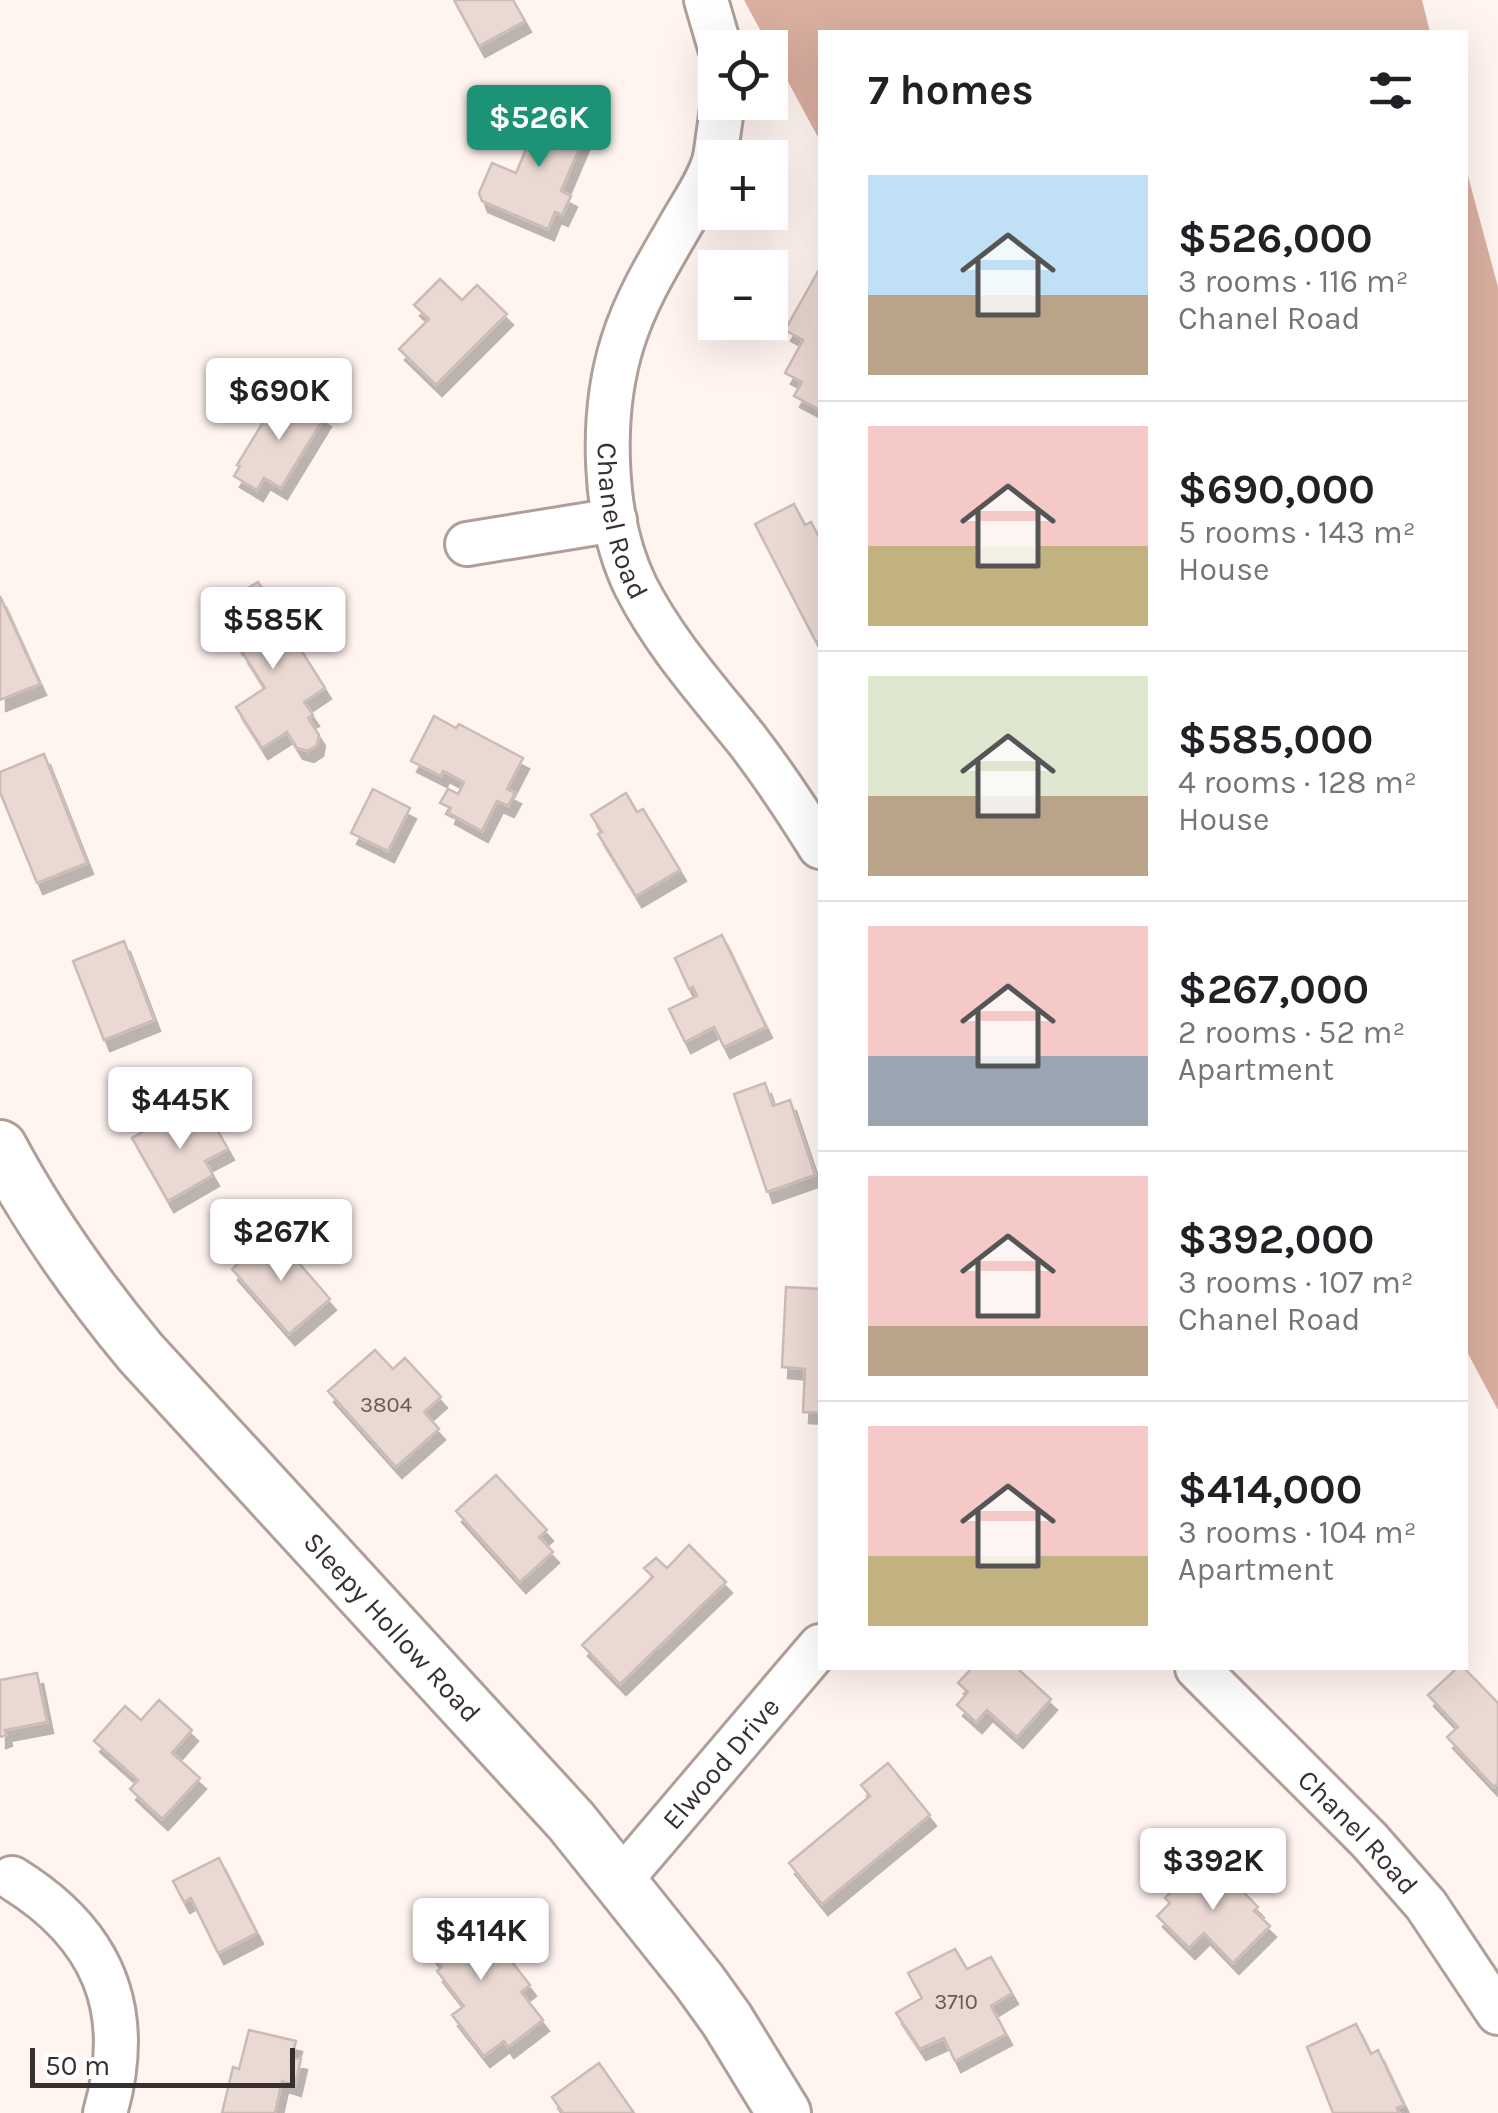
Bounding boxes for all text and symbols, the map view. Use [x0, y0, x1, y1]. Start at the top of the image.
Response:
map controls [698, 30, 788, 340]
button: locate [698, 30, 788, 120]
icon: filters [1363, 63, 1418, 118]
text: 7 homes [868, 65, 1034, 115]
pin: $526K [469, 85, 609, 170]
text: $526K [489, 99, 589, 136]
button: + [698, 140, 788, 230]
text: $526,000 [1178, 213, 1373, 263]
icon: home [948, 215, 1068, 335]
button: − [698, 250, 788, 340]
text: 3 rooms · 116 m² [1178, 263, 1409, 300]
text: Chanel Road [1178, 300, 1361, 337]
pin: $690K [209, 358, 349, 443]
text: $690K [228, 372, 330, 409]
street label: Chanel Road [591, 442, 656, 605]
text: $690,000 [1178, 464, 1375, 514]
icon: home [948, 466, 1068, 586]
text: 5 rooms · 143 m² [1178, 514, 1416, 551]
text: House [1178, 551, 1270, 588]
pin: $585K [203, 587, 343, 672]
text: $585K [223, 601, 323, 638]
text: $585,000 [1178, 714, 1373, 764]
icon: home [948, 716, 1068, 836]
text: 4 rooms · 128 m² [1178, 764, 1417, 801]
text: House [1178, 801, 1270, 838]
text: $267,000 [1178, 964, 1369, 1014]
icon: home [948, 966, 1068, 1086]
text: 2 rooms · 52 m² [1178, 1014, 1405, 1051]
text: Apartment [1178, 1051, 1334, 1088]
pin: $445K [110, 1067, 250, 1152]
text: $445K [130, 1081, 230, 1118]
pin: $267K [211, 1199, 351, 1284]
text: $267K [232, 1213, 330, 1250]
text: $392,000 [1178, 1214, 1374, 1264]
icon: home [948, 1216, 1068, 1336]
text: 3 rooms · 107 m² [1178, 1264, 1414, 1301]
text: Chanel Road [1178, 1301, 1361, 1338]
house number: 3804 [360, 1392, 412, 1418]
text: $414,000 [1178, 1464, 1362, 1514]
icon: home [948, 1466, 1068, 1586]
text: 3 rooms · 104 m² [1178, 1514, 1417, 1551]
street label: Sleepy Hollow Road [297, 1525, 488, 1729]
text: Apartment [1178, 1551, 1334, 1588]
street label: Elwood Drive [655, 1690, 786, 1836]
street label: Chanel Road [1291, 1762, 1425, 1901]
pin: $392K [1143, 1828, 1283, 1913]
text: $392K [1162, 1842, 1264, 1879]
pin: $414K [411, 1898, 551, 1983]
text: $414K [435, 1912, 527, 1949]
house number: 3710 [934, 1989, 978, 2015]
scale bar [30, 2043, 295, 2088]
text: 50 m [45, 2049, 110, 2082]

